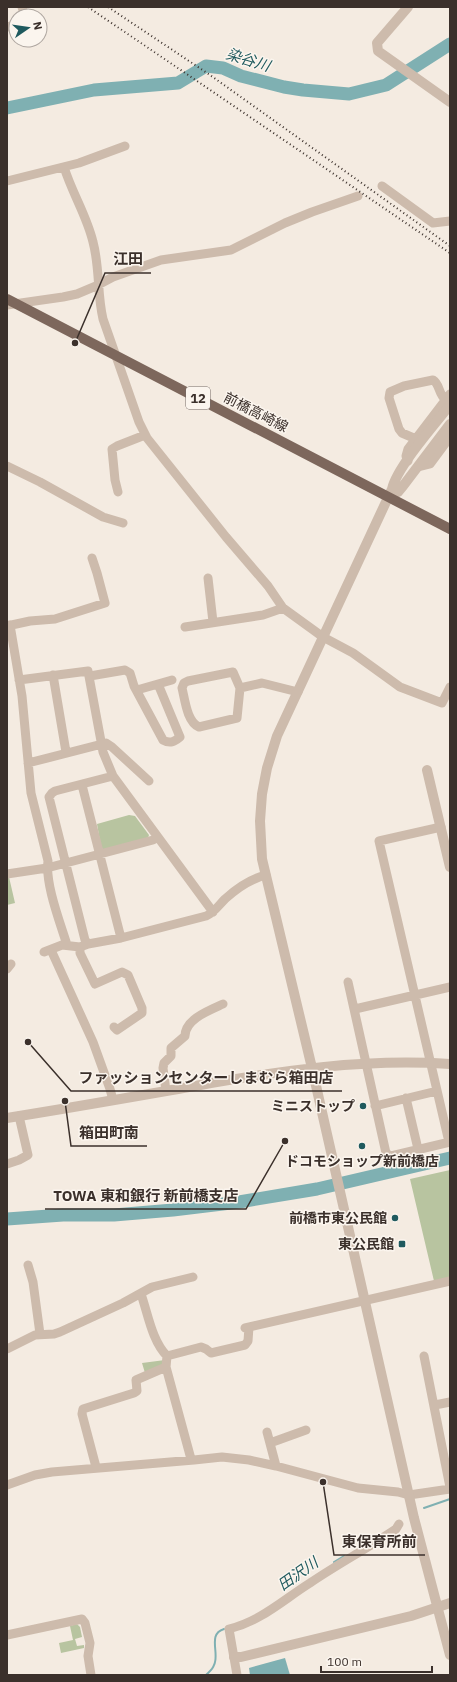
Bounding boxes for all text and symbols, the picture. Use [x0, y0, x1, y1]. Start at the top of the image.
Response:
north arrow [8, 8, 48, 48]
text: N [30, 20, 45, 31]
water label: 染谷川 [224, 44, 274, 76]
callout: 江田 [105, 246, 151, 273]
text: 江田 [113, 249, 143, 268]
road number: 12 [186, 387, 210, 409]
street label: 前橋高崎線 [221, 388, 291, 436]
callout: ファッションセンターしまむら箱田店 [71, 1064, 342, 1091]
text: ファッションセンターしまむら箱田店 [78, 1068, 334, 1087]
place label: ミニストップ [271, 1097, 355, 1115]
marker: ミニストップ [358, 1101, 368, 1111]
callout: 箱田町南 [71, 1119, 147, 1146]
text: 箱田町南 [79, 1123, 139, 1142]
marker: ドコモショップ新前橋店 [357, 1141, 367, 1151]
place label: ドコモショップ新前橋店 [285, 1152, 439, 1170]
callout: TOWA 東和銀行 新前橋支店 [45, 1182, 246, 1209]
text: TOWA 東和銀行 新前橋支店 [53, 1186, 239, 1205]
place label: 前橋市東公民館 [289, 1209, 387, 1227]
marker: 前橋市東公民館 [390, 1213, 400, 1223]
place label: 東公民館 [338, 1235, 394, 1253]
marker: 東公民館 [397, 1239, 407, 1249]
callout: 東保育所前 [334, 1528, 425, 1555]
text: 東保育所前 [341, 1532, 417, 1551]
water label: 田沢川 [274, 1552, 323, 1594]
scale bar [321, 1648, 432, 1674]
text: 100 m [327, 1654, 362, 1669]

